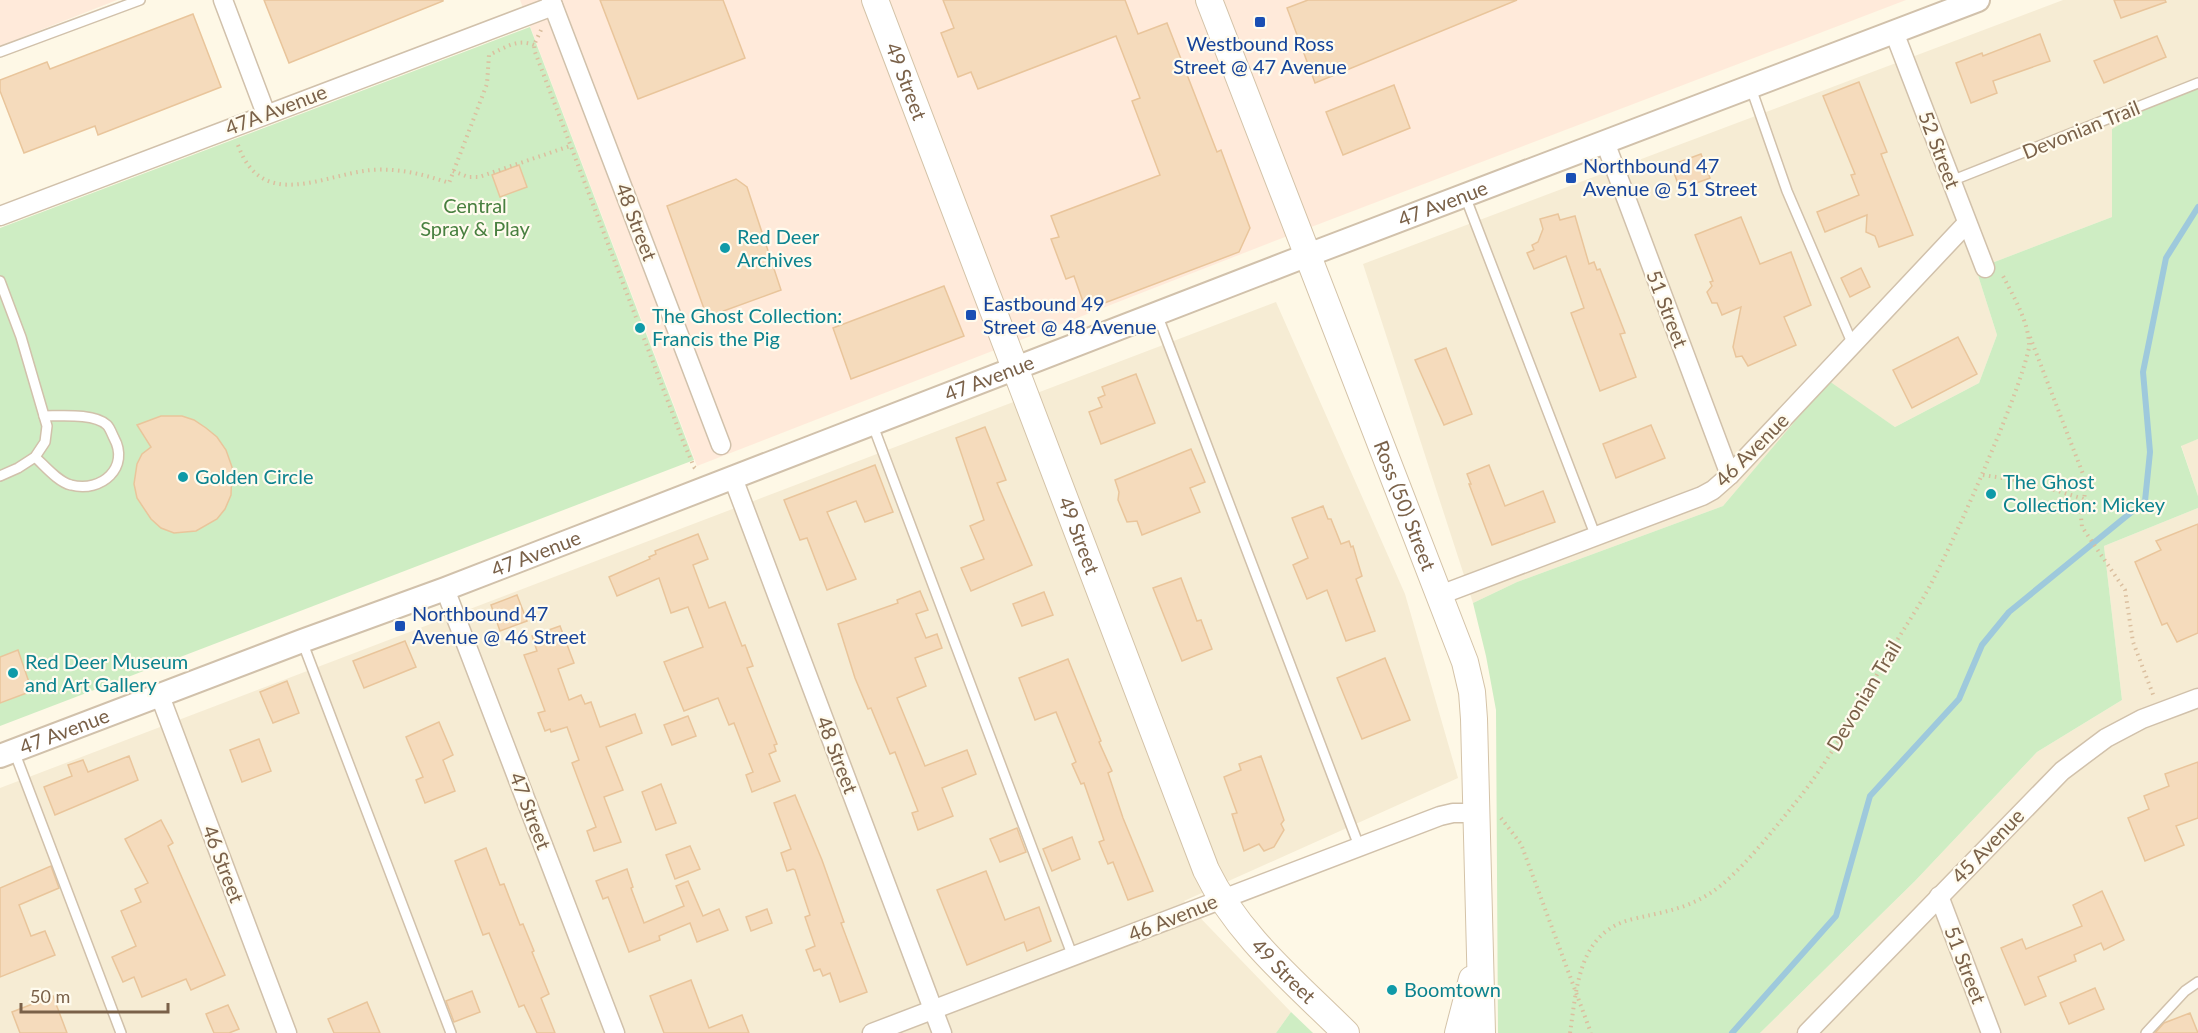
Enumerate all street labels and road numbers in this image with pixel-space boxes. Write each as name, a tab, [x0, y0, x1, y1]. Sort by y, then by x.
street label: 49 Street	[881, 39, 932, 123]
street label: 47A Avenue	[222, 79, 330, 139]
street label: Devonian Trail	[2018, 95, 2143, 164]
street label: 52 Street	[1914, 108, 1966, 192]
street label: 47 Avenue	[1394, 175, 1491, 231]
street label: 48 Street	[611, 180, 663, 264]
street label: 51 Street	[1642, 267, 1694, 351]
street label: 47 Avenue	[941, 349, 1037, 406]
street label: 46 Avenue	[1710, 408, 1793, 491]
street label: Ross (50) Street	[1369, 437, 1441, 574]
street label: 49 Street	[1054, 493, 1105, 577]
street label: 47 Avenue	[488, 525, 584, 581]
street label: Devonian Trail	[1821, 636, 1906, 755]
street label: 47 Avenue	[16, 703, 112, 758]
street label: 48 Street	[812, 713, 864, 797]
street label: 47 Street	[505, 769, 557, 853]
street label: 45 Avenue	[1946, 803, 2029, 887]
street label: 46 Street	[198, 822, 250, 906]
street label: 46 Avenue	[1125, 888, 1221, 946]
street label: 51 Street	[1940, 923, 1992, 1007]
street label: 49 Street	[1247, 934, 1321, 1008]

